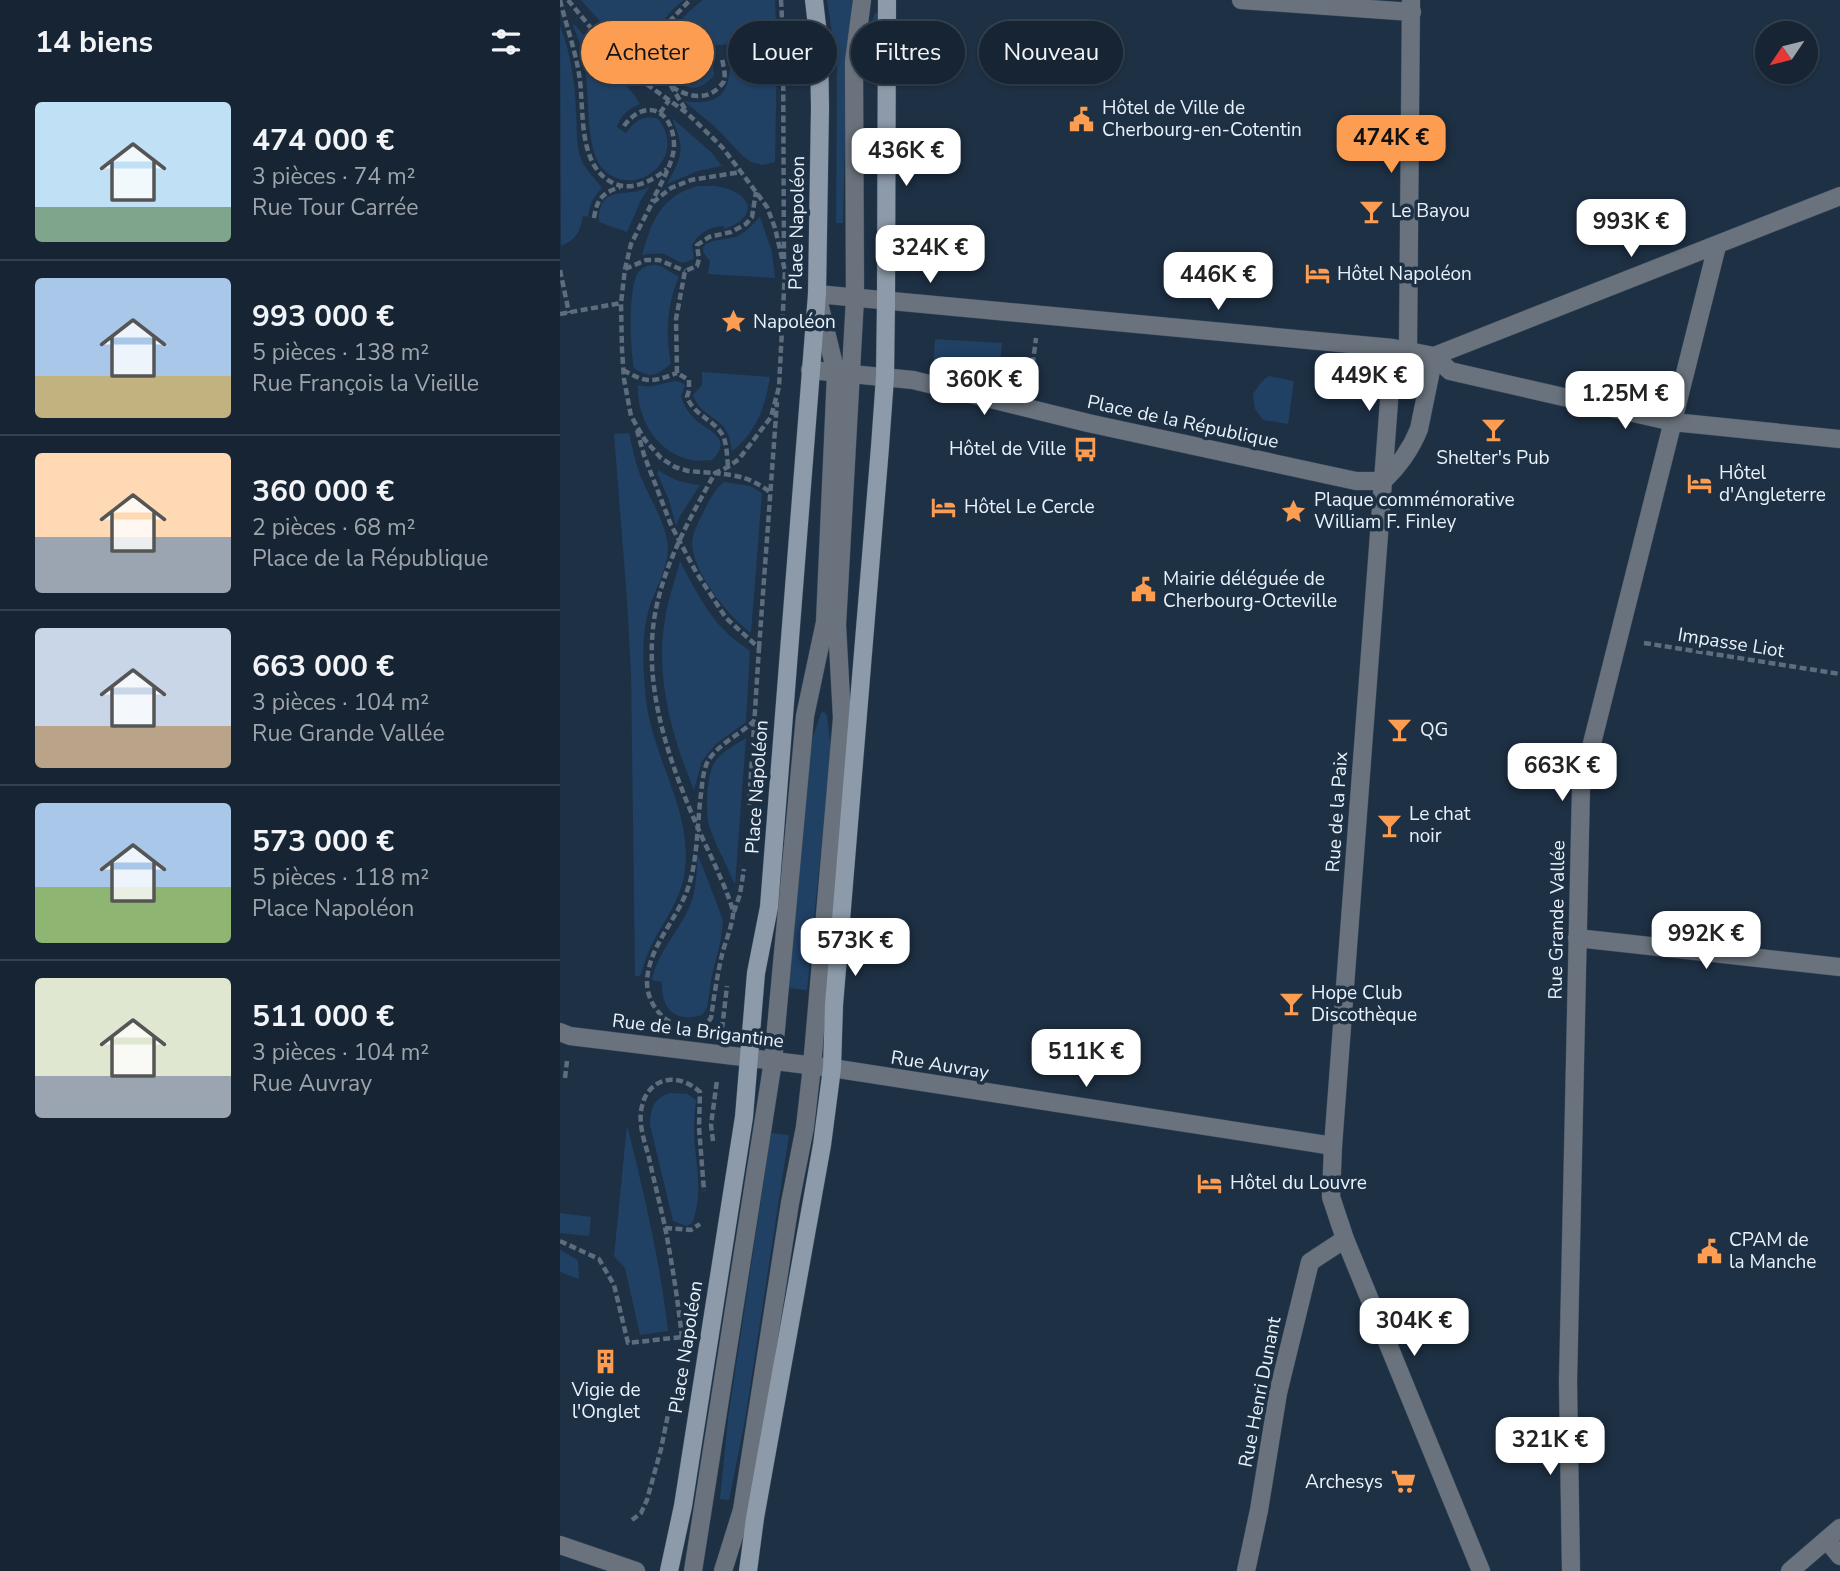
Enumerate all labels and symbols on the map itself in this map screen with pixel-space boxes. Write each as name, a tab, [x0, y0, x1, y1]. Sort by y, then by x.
north arrow	[1755, 21, 1818, 84]
place label: Hôtel de Ville de Cherbourg-en-Cotentin	[1102, 95, 1302, 143]
public building icon: Hôtel de Ville de Cherbourg-en-Cotentin	[1068, 105, 1096, 133]
pin: 474K €	[1334, 116, 1448, 175]
pin: 436K €	[849, 128, 963, 188]
street label: Place Napoléon	[783, 156, 811, 290]
bar icon: Le Bayou	[1357, 197, 1385, 225]
place label: Le Bayou	[1391, 198, 1470, 224]
pin: 993K €	[1574, 200, 1688, 259]
pin: 324K €	[873, 226, 987, 285]
pin: 446K €	[1161, 252, 1275, 312]
hotel icon: Hôtel Napoléon	[1303, 260, 1331, 288]
place label: Hôtel Napoléon	[1337, 261, 1472, 287]
place icon: Napoléon	[719, 308, 747, 336]
place label: Napoléon	[753, 309, 836, 335]
pin: 449K €	[1312, 354, 1426, 413]
pin: 360K €	[927, 358, 1041, 417]
pin: 1.25M €	[1560, 372, 1690, 431]
street label: Place de la République	[1085, 389, 1281, 455]
bar icon: Shelter's Pub	[1479, 416, 1507, 444]
bus stop icon: Hôtel de Ville	[1072, 435, 1100, 463]
place label: Hôtel de Ville	[949, 436, 1066, 462]
place label: Shelter's Pub	[1436, 445, 1550, 471]
place label: Hôtel d'Angleterre	[1719, 460, 1826, 508]
hotel icon: Hôtel d'Angleterre	[1685, 470, 1713, 498]
place label: Plaque commémorative William F. Finley	[1314, 487, 1515, 535]
hotel icon: Hôtel Le Cercle	[930, 493, 958, 521]
place label: Hôtel Le Cercle	[964, 494, 1095, 520]
place icon: Plaque commémorative William F. Finley	[1280, 497, 1308, 525]
place label: Mairie déléguée de Cherbourg-Octeville	[1163, 566, 1337, 614]
public building icon: Mairie déléguée de Cherbourg-Octeville	[1129, 576, 1157, 604]
street label: Impasse Liot	[1676, 622, 1786, 664]
bar icon: QG	[1386, 716, 1414, 744]
place label: QG	[1420, 717, 1448, 743]
street label: Place Napoléon	[739, 719, 775, 855]
pin: 663K €	[1505, 744, 1619, 803]
street label: Rue de la Paix	[1320, 751, 1354, 873]
place label: Le chat noir	[1409, 801, 1471, 849]
bar icon: Le chat noir	[1375, 811, 1403, 839]
street label: Rue Grande Vallée	[1543, 840, 1571, 1000]
pin: 992K €	[1649, 912, 1763, 971]
pin: 573K €	[798, 918, 912, 978]
place label: Hope Club Discothèque	[1311, 980, 1417, 1028]
bar icon: Hope Club Discothèque	[1277, 990, 1305, 1018]
street label: Rue de la Brigantine	[611, 1008, 785, 1054]
pin: 511K €	[1029, 1030, 1143, 1089]
street label: Rue Auvray	[889, 1044, 991, 1086]
hotel icon: Hôtel du Louvre	[1196, 1169, 1224, 1197]
place label: Hôtel du Louvre	[1230, 1170, 1367, 1196]
place label: CPAM de la Manche	[1729, 1227, 1816, 1275]
public building icon: CPAM de la Manche	[1695, 1237, 1723, 1265]
street label: Place Napoléon	[663, 1279, 709, 1415]
pin: 304K €	[1357, 1298, 1471, 1358]
street label: Rue Henri Dunant	[1233, 1314, 1287, 1470]
building icon: Vigie de l'Onglet	[592, 1348, 620, 1376]
place label: Vigie de l'Onglet	[570, 1377, 641, 1425]
pin: 321K €	[1493, 1418, 1607, 1477]
supermarket icon: Archesys	[1389, 1468, 1417, 1496]
place label: Archesys	[1305, 1469, 1383, 1495]

